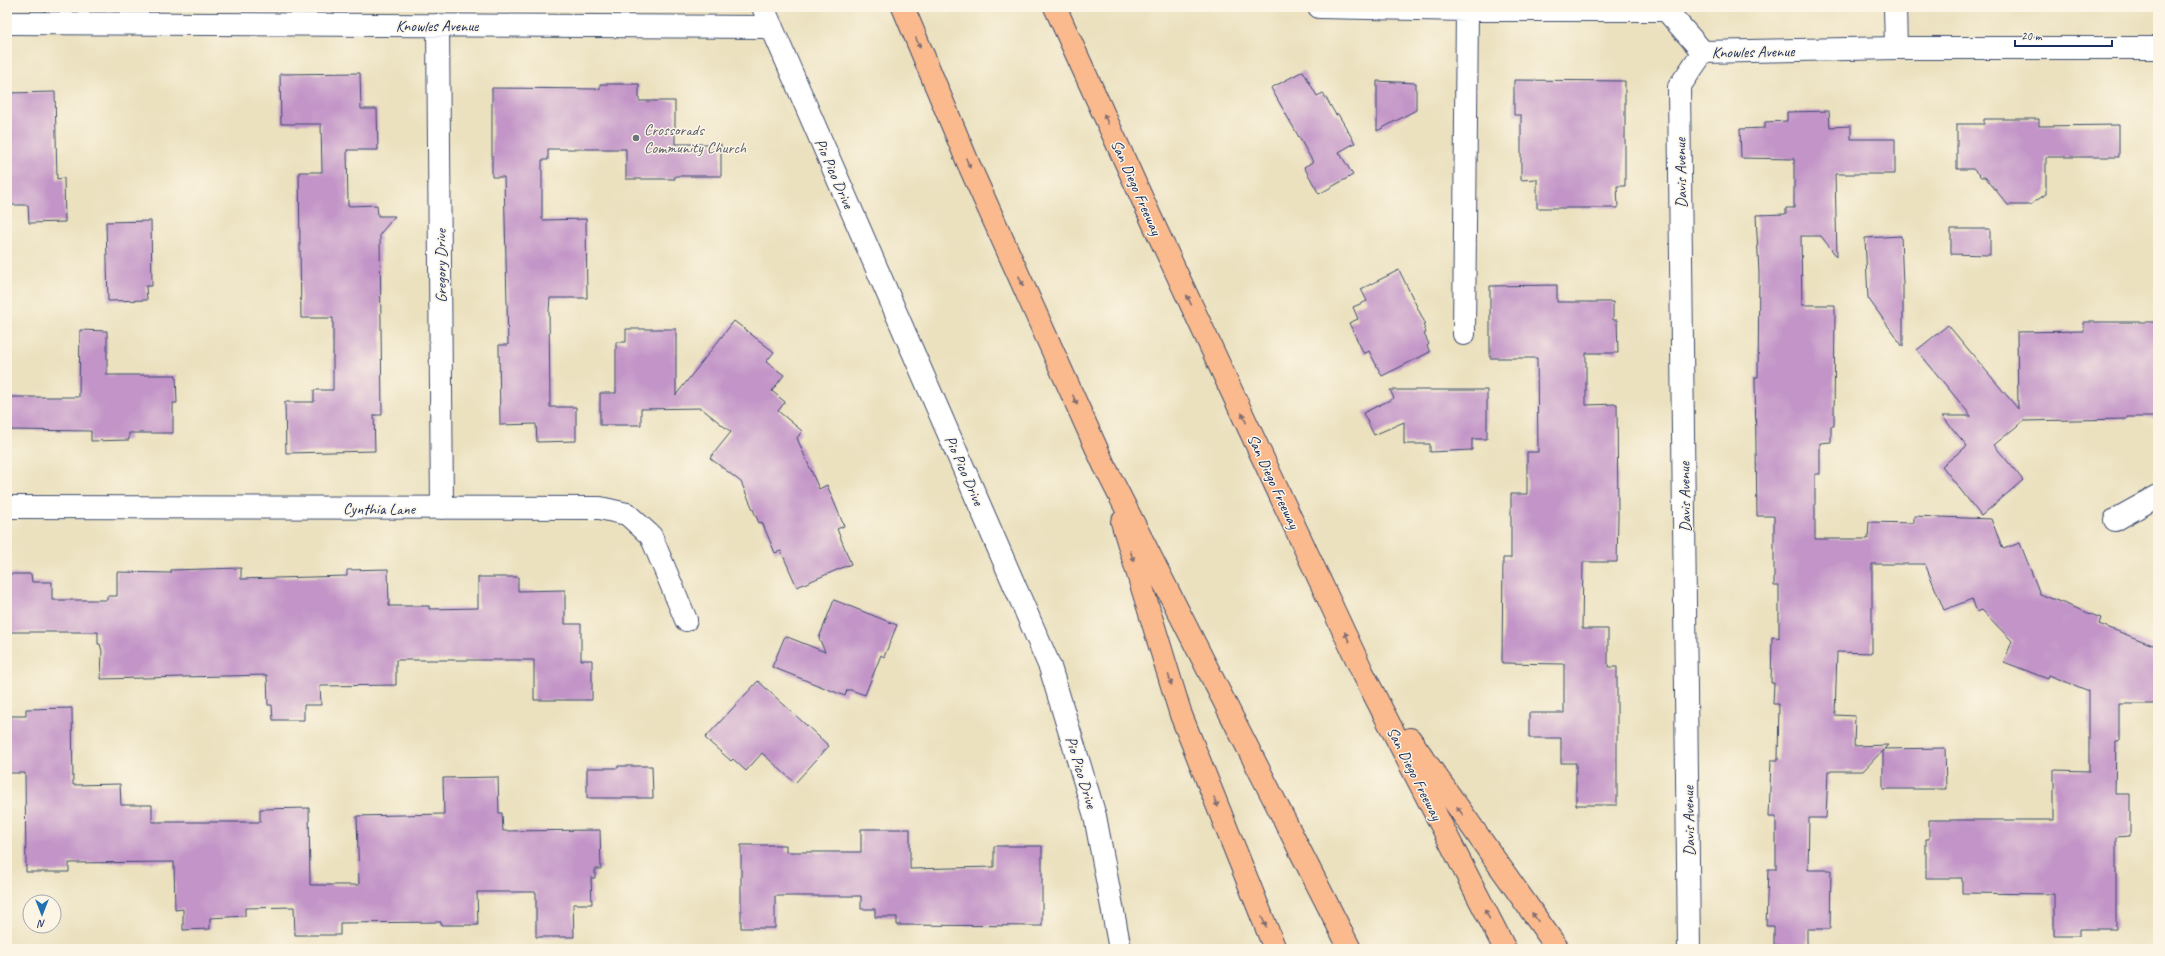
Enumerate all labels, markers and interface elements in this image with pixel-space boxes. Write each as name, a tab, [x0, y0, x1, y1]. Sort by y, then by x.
street label: Knowles Avenue	[396, 16, 480, 36]
scale bar	[2015, 22, 2112, 48]
text: 20 m	[2021, 28, 2043, 44]
one-way arrow	[915, 37, 921, 49]
street label: Knowles Avenue	[1712, 41, 1796, 63]
one-way arrow	[1103, 113, 1109, 124]
place label: Crossorads Community Church	[644, 120, 747, 158]
marker: Crossorads Community Church	[631, 133, 641, 143]
street label: Pio Pico Drive	[810, 135, 859, 213]
street label: Davis Avenue	[1670, 136, 1692, 208]
street label: San Diego Freeway	[1106, 137, 1167, 240]
one-way arrow	[965, 157, 971, 168]
street label: Gregory Drive	[431, 227, 451, 303]
one-way arrow	[1019, 276, 1025, 288]
one-way arrow	[1186, 295, 1192, 306]
one-way arrow	[1072, 394, 1078, 405]
one-way arrow	[1241, 413, 1247, 424]
street label: San Diego Freeway	[1242, 431, 1304, 533]
street label: Pio Pico Drive	[940, 432, 989, 510]
street label: Davis Avenue	[1674, 460, 1696, 532]
street label: Cynthia Lane	[343, 499, 417, 519]
one-way arrow	[1129, 550, 1135, 562]
one-way arrow	[1344, 632, 1350, 643]
one-way arrow	[1167, 674, 1173, 686]
street label: San Diego Freeway	[1382, 723, 1447, 825]
street label: Pio Pico Drive	[1061, 734, 1102, 812]
street label: Davis Avenue	[1678, 784, 1700, 856]
one-way arrow	[1213, 796, 1219, 808]
one-way arrow	[1457, 806, 1465, 816]
north arrow	[22, 894, 62, 934]
one-way arrow	[1484, 909, 1490, 920]
one-way arrow	[1531, 912, 1539, 922]
text: N	[36, 917, 45, 931]
one-way arrow	[1262, 917, 1268, 929]

